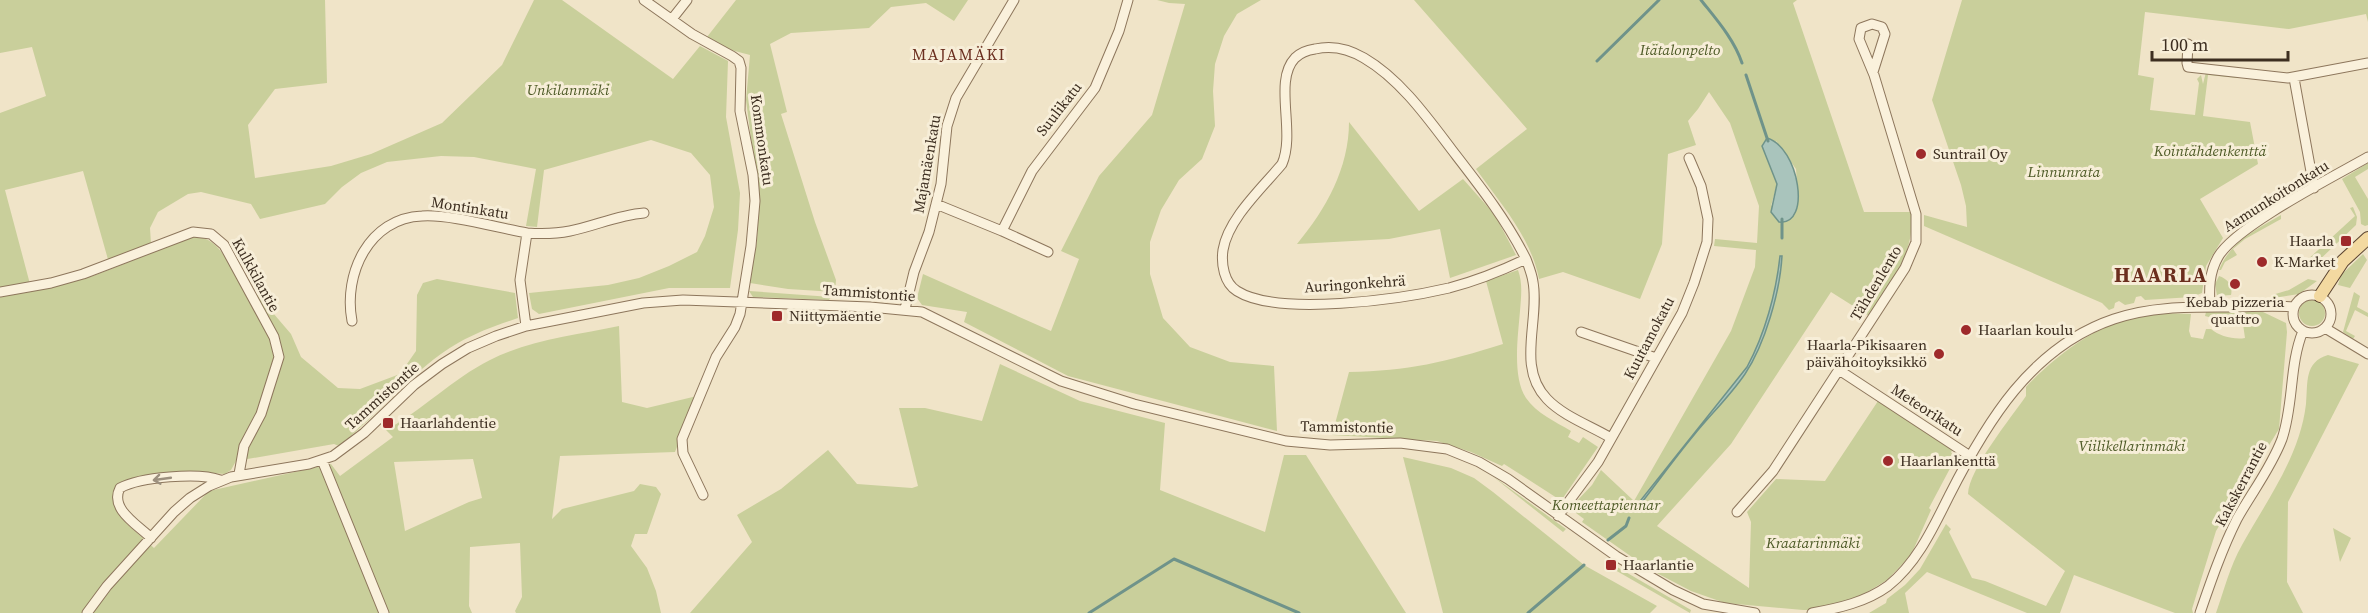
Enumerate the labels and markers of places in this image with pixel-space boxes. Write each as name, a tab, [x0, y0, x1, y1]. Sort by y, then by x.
place label: Suntrail Oy	[1933, 143, 2008, 164]
marker: Suntrail Oy	[1914, 147, 1928, 161]
place label: Haarla	[2289, 230, 2334, 251]
marker: Haarla	[2339, 234, 2353, 248]
place label: K-Market	[2274, 251, 2336, 272]
marker: K-Market	[2255, 255, 2269, 269]
marker: Kebab pizzeria quattro	[2228, 277, 2242, 291]
place label: Kebab pizzeria quattro	[2186, 291, 2285, 329]
place label: Niittymäentie	[789, 305, 882, 326]
marker: Niittymäentie	[770, 309, 784, 323]
place label: Haarlan koulu	[1978, 319, 2073, 340]
marker: Haarlan koulu	[1959, 323, 1973, 337]
place label: Haarla-Pikisaaren päivähoitoyksikkö	[1806, 334, 1927, 372]
marker: Haarla-Pikisaaren päivähoitoyksikkö	[1932, 347, 1946, 361]
place label: Haarlahdentie	[400, 412, 496, 433]
marker: Haarlahdentie	[381, 416, 395, 430]
place label: Haarlankenttä	[1900, 450, 1996, 471]
marker: Haarlankenttä	[1881, 454, 1895, 468]
place label: Haarlantie	[1623, 554, 1694, 575]
marker: Haarlantie	[1604, 558, 1618, 572]

